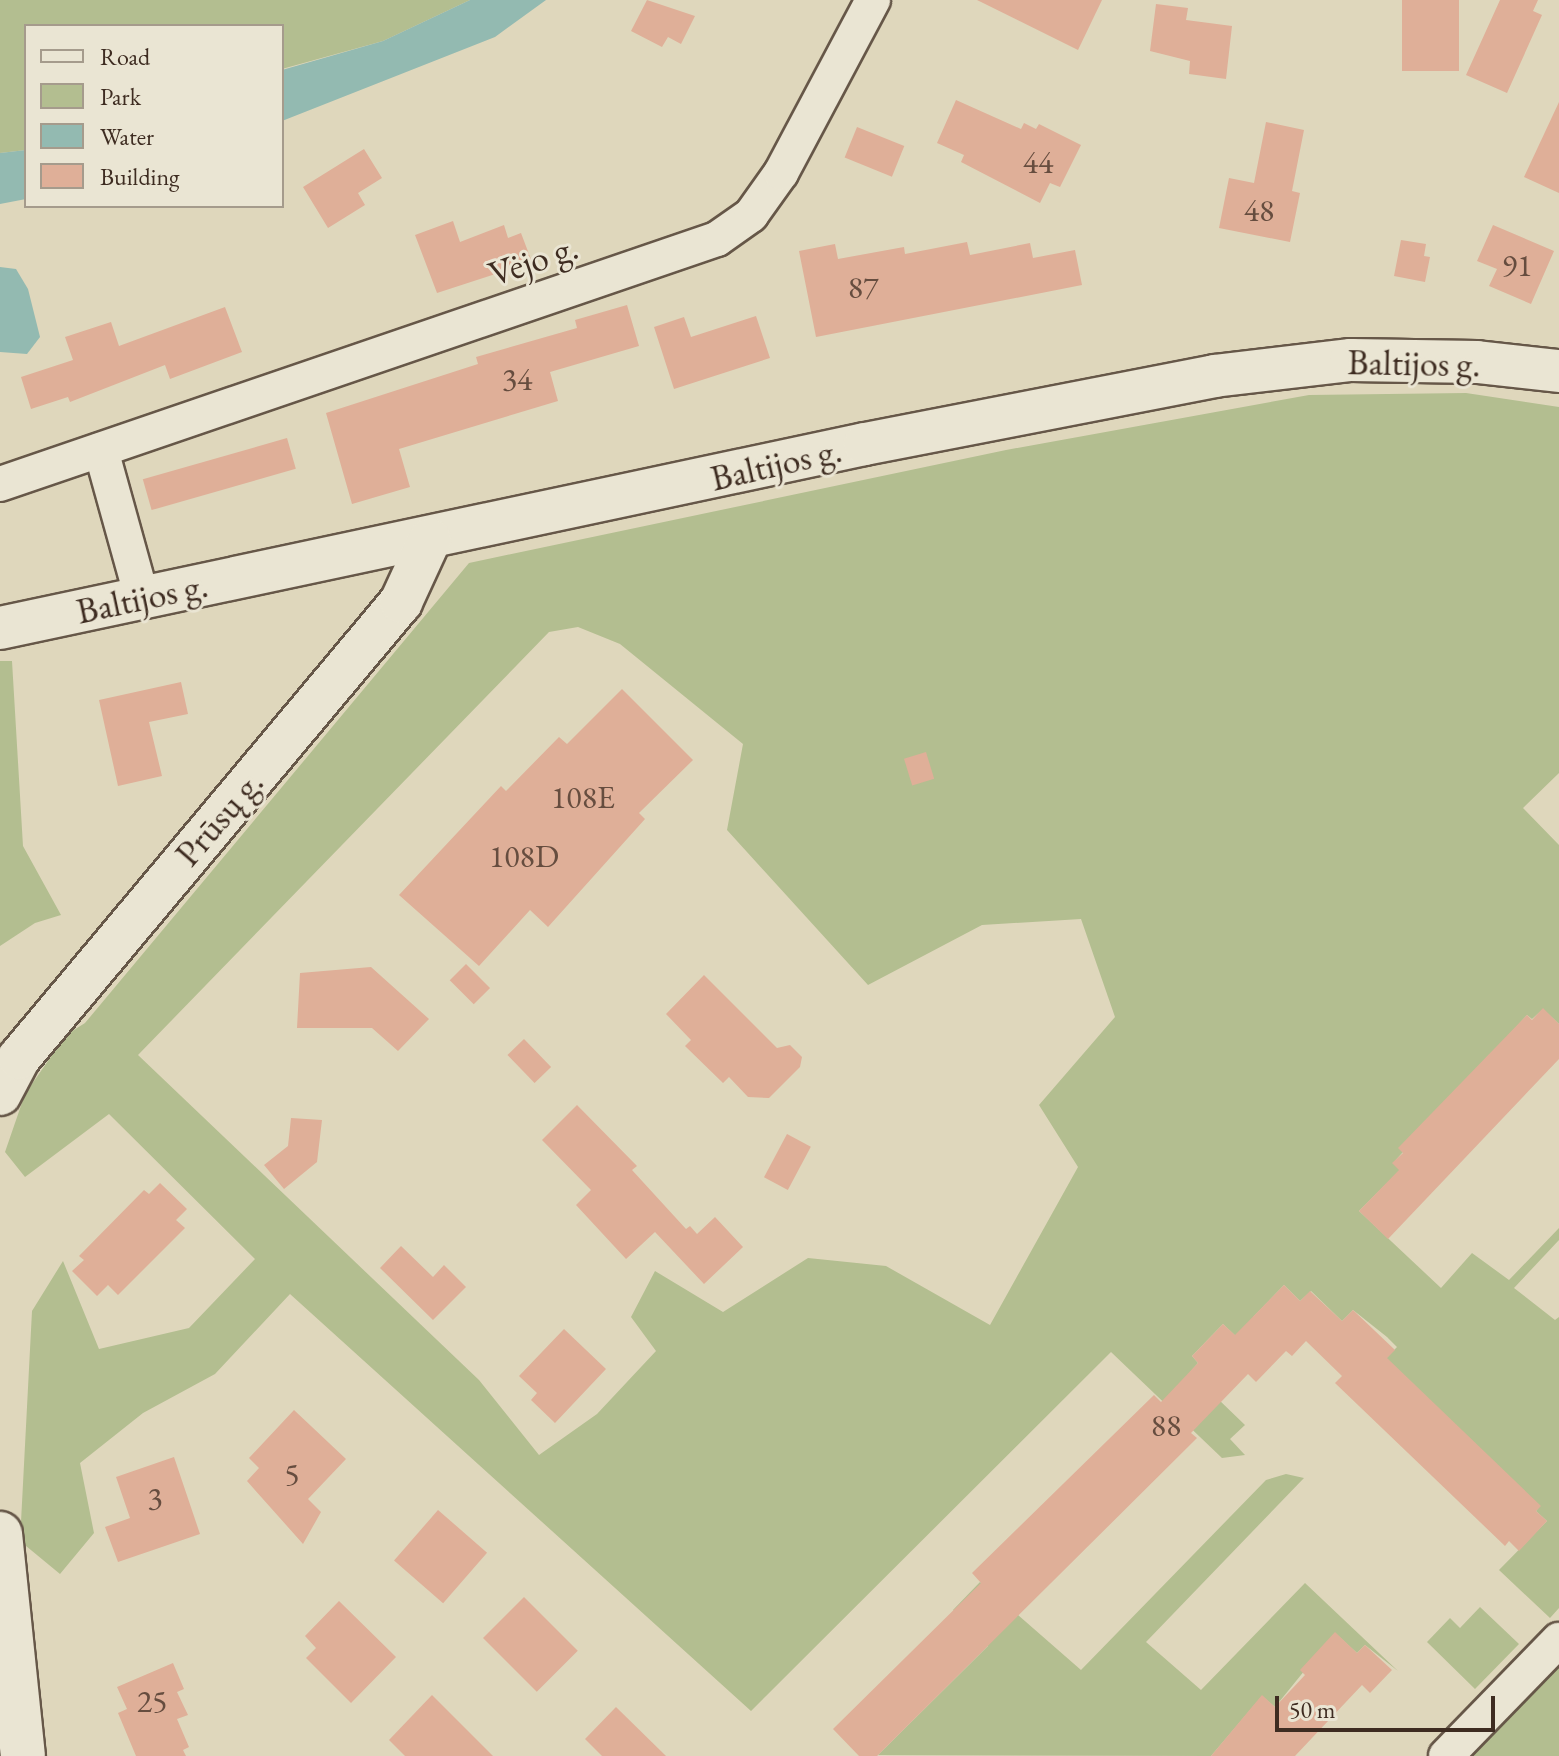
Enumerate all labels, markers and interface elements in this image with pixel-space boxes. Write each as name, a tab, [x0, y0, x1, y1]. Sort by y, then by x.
legend	[24, 24, 284, 208]
text: Road	[100, 41, 150, 72]
text: Park	[100, 81, 141, 112]
text: Water	[100, 121, 154, 152]
house number: 44	[1023, 143, 1053, 181]
text: Building	[100, 161, 180, 192]
house number: 48	[1244, 191, 1274, 229]
street label: Vėjo g.	[483, 225, 583, 295]
house number: 91	[1502, 246, 1532, 284]
house number: 87	[848, 268, 878, 306]
street label: Baltijos g.	[1347, 340, 1481, 386]
house number: 34	[502, 360, 532, 398]
street label: Baltijos g.	[706, 428, 846, 500]
street label: Baltijos g.	[72, 563, 212, 633]
street label: Prūsų g.	[166, 761, 272, 875]
house number: 108E	[551, 778, 615, 816]
house number: 108D	[489, 837, 559, 875]
house number: 88	[1151, 1406, 1181, 1444]
house number: 5	[284, 1455, 300, 1493]
house number: 3	[147, 1479, 163, 1517]
scale bar	[1279, 1680, 1499, 1730]
house number: 25	[137, 1682, 167, 1720]
text: 50 m	[1289, 1694, 1336, 1725]

